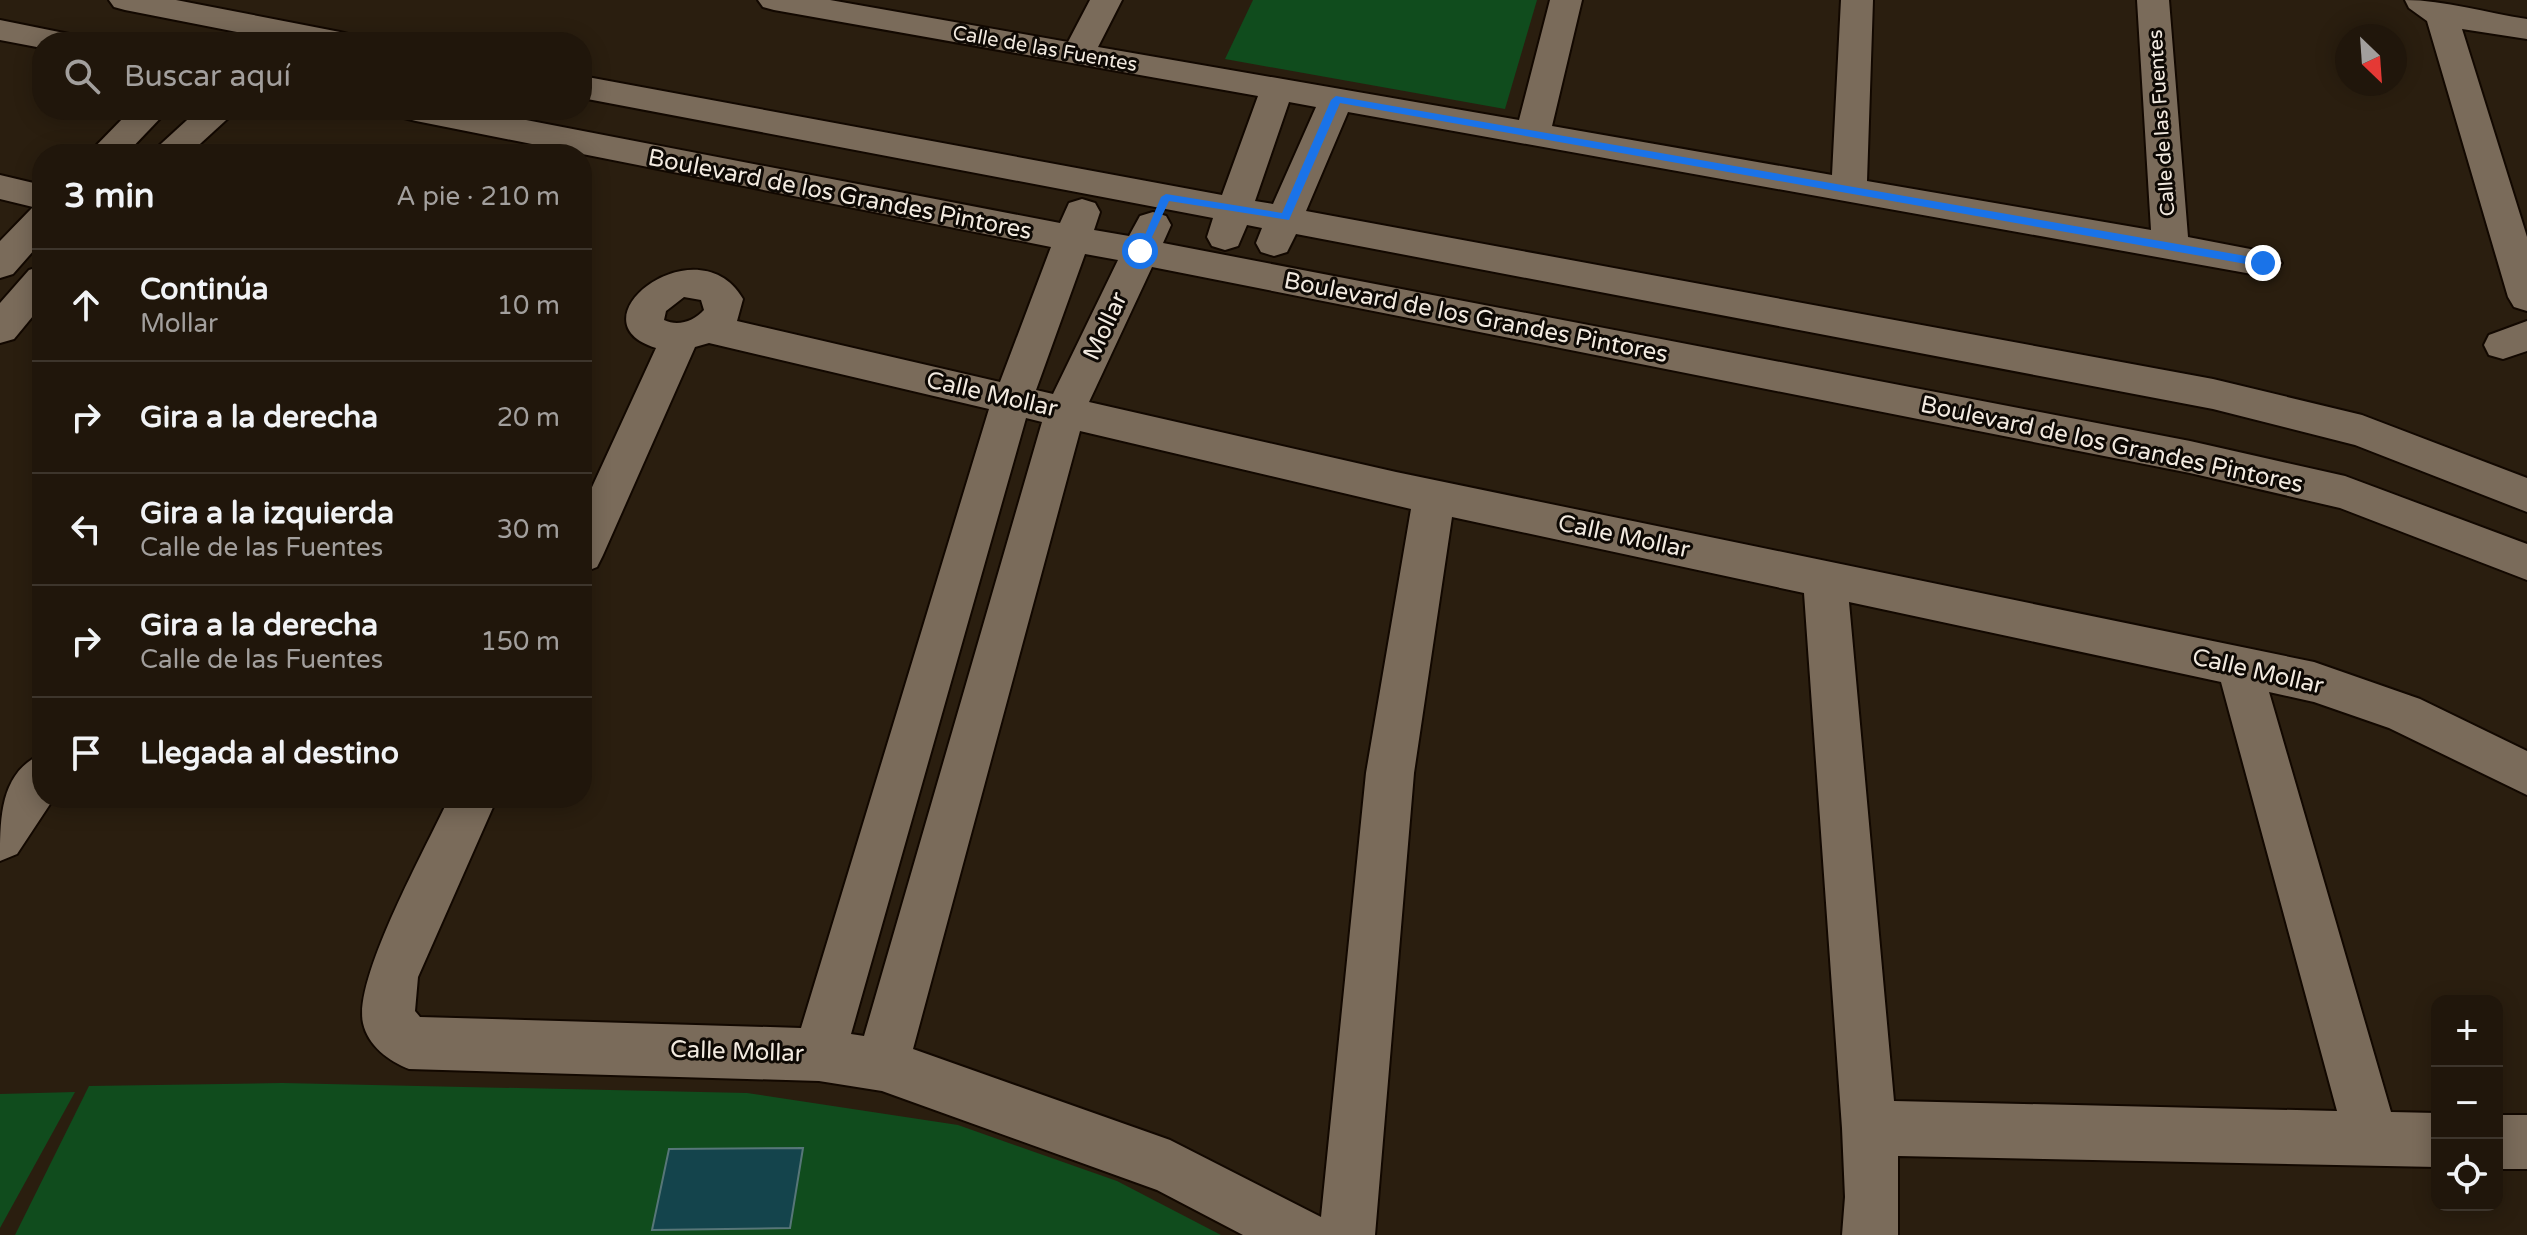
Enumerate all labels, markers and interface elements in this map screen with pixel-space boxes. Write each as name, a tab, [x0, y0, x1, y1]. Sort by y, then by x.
street label: Calle de las Fuentes	[951, 21, 1139, 77]
north arrow	[2335, 24, 2407, 96]
street label: Calle de las Fuentes	[2144, 29, 2180, 217]
search box	[32, 32, 592, 120]
icon: search	[60, 54, 104, 98]
text: Buscar aquí	[124, 58, 291, 95]
street label: Boulevard de los Grandes Pintores	[645, 143, 1034, 246]
text: 3 min	[64, 176, 155, 217]
text: A pie · 210 m	[396, 181, 560, 212]
route start	[1122, 233, 1158, 269]
route end	[2245, 245, 2281, 281]
street label: Boulevard de los Grandes Pintores	[1281, 266, 1670, 369]
text: Continúa	[140, 271, 269, 308]
icon: ahead	[64, 283, 108, 327]
street label: Mollar	[1077, 287, 1134, 365]
text: 10 m	[497, 290, 560, 321]
text: Mollar	[140, 308, 218, 339]
street label: Calle Mollar	[923, 365, 1061, 424]
street label: Boulevard de los Grandes Pintores	[1918, 390, 2306, 499]
icon: right	[64, 395, 108, 439]
text: Gira a la derecha	[140, 399, 378, 436]
text: 20 m	[497, 402, 560, 433]
text: Gira a la izquierda	[140, 495, 394, 532]
icon: left	[64, 507, 108, 551]
street label: Calle Mollar	[1555, 508, 1693, 565]
text: 30 m	[497, 514, 560, 545]
text: Calle de las Fuentes	[140, 532, 383, 563]
text: Gira a la derecha	[140, 607, 378, 644]
icon: right	[64, 619, 108, 663]
text: 150 m	[480, 626, 560, 657]
street label: Calle Mollar	[2189, 642, 2327, 701]
text: Calle de las Fuentes	[140, 644, 383, 675]
icon: arrive	[64, 731, 108, 775]
text: Llegada al destino	[140, 735, 399, 772]
map controls	[2431, 995, 2503, 1211]
button: +	[2431, 995, 2503, 1067]
street label: Calle Mollar	[670, 1035, 805, 1068]
button: −	[2431, 1067, 2503, 1139]
button: locate	[2431, 1139, 2503, 1211]

